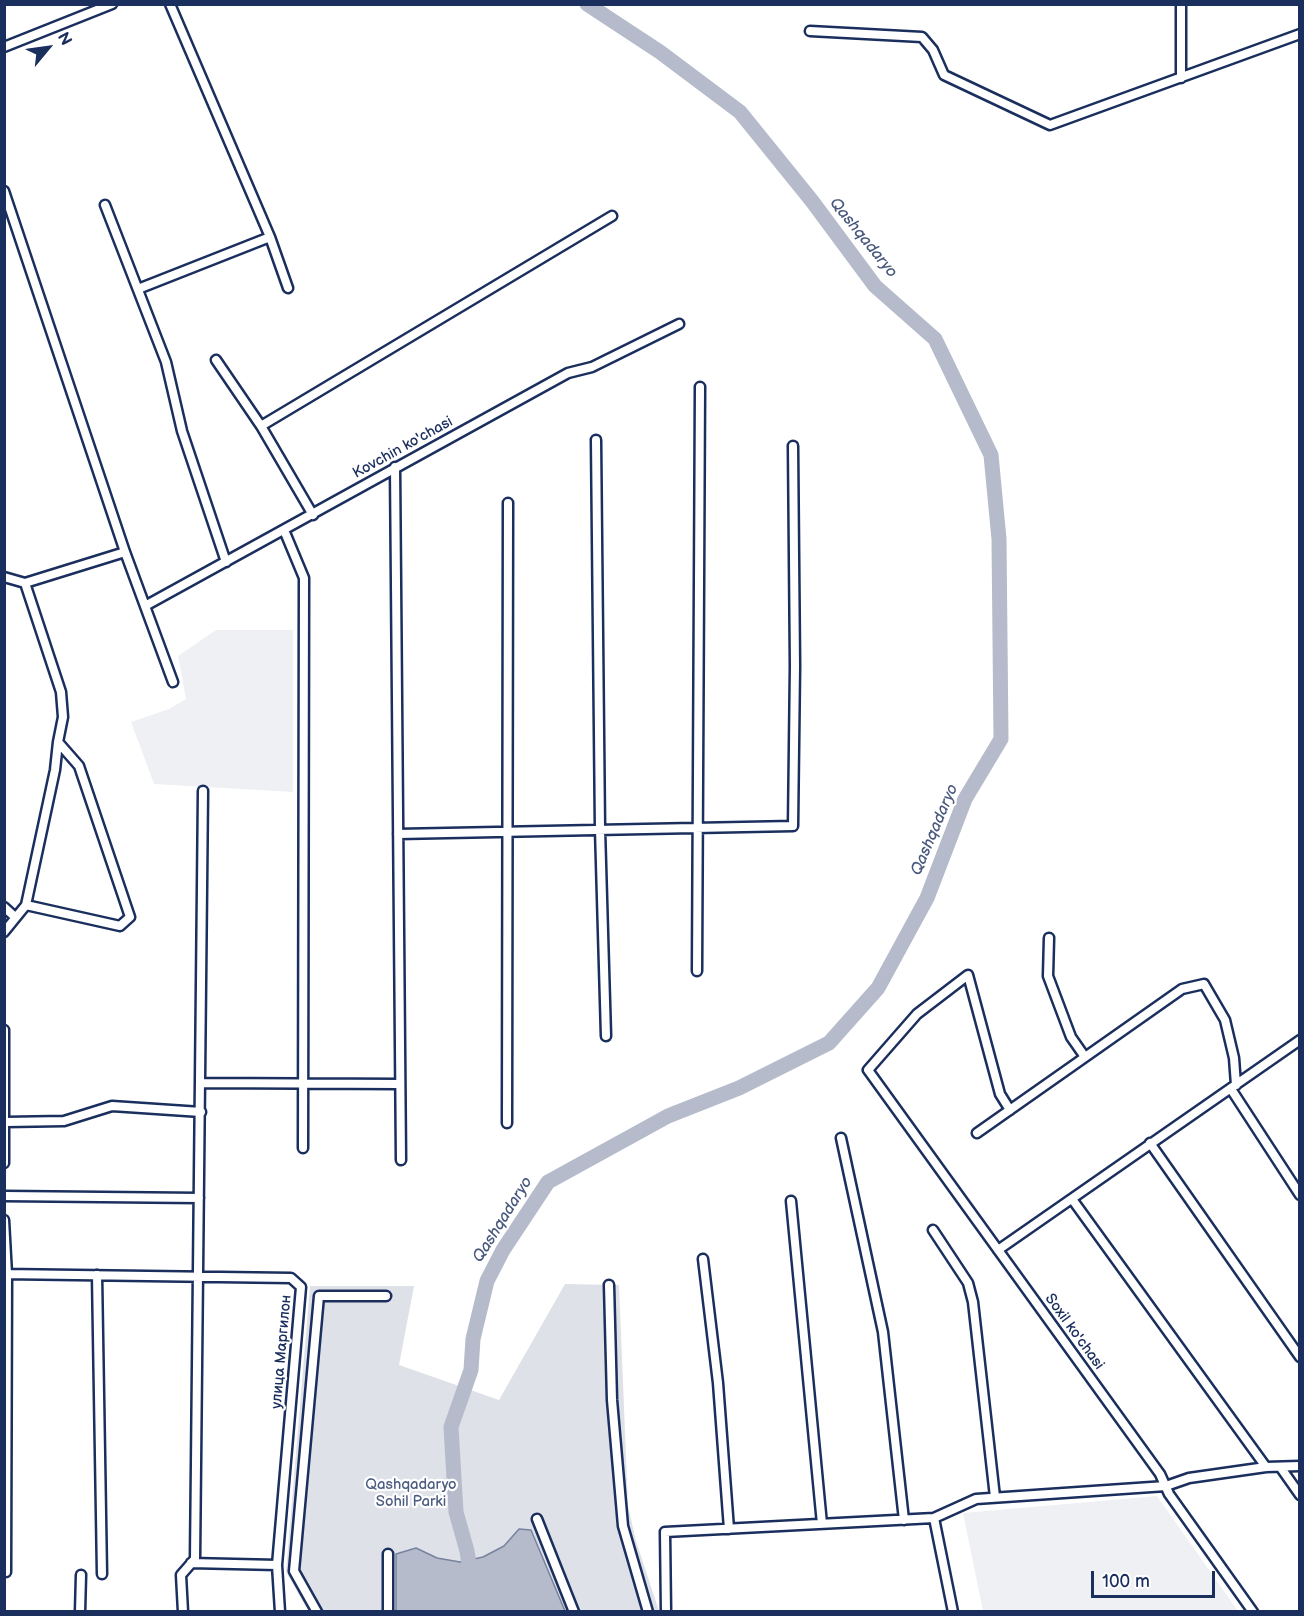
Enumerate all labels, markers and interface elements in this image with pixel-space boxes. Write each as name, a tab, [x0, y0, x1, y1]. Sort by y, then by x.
north arrow	[18, 18, 78, 78]
text: N	[53, 29, 75, 49]
water label: Qashqadaryo	[825, 194, 901, 282]
street label: Kovchin ko'chasi	[350, 413, 456, 483]
water label: Qashqadaryo	[907, 781, 963, 879]
water label: Qashqadaryo	[469, 1174, 537, 1266]
street label: Soxil ko'chasi	[1040, 1291, 1108, 1373]
street label: улица Маргилон	[268, 1294, 296, 1410]
park label: Qashqadaryo Sohil Parki	[365, 1476, 457, 1511]
scale bar	[1094, 1559, 1218, 1597]
text: 100 m	[1102, 1571, 1150, 1592]

